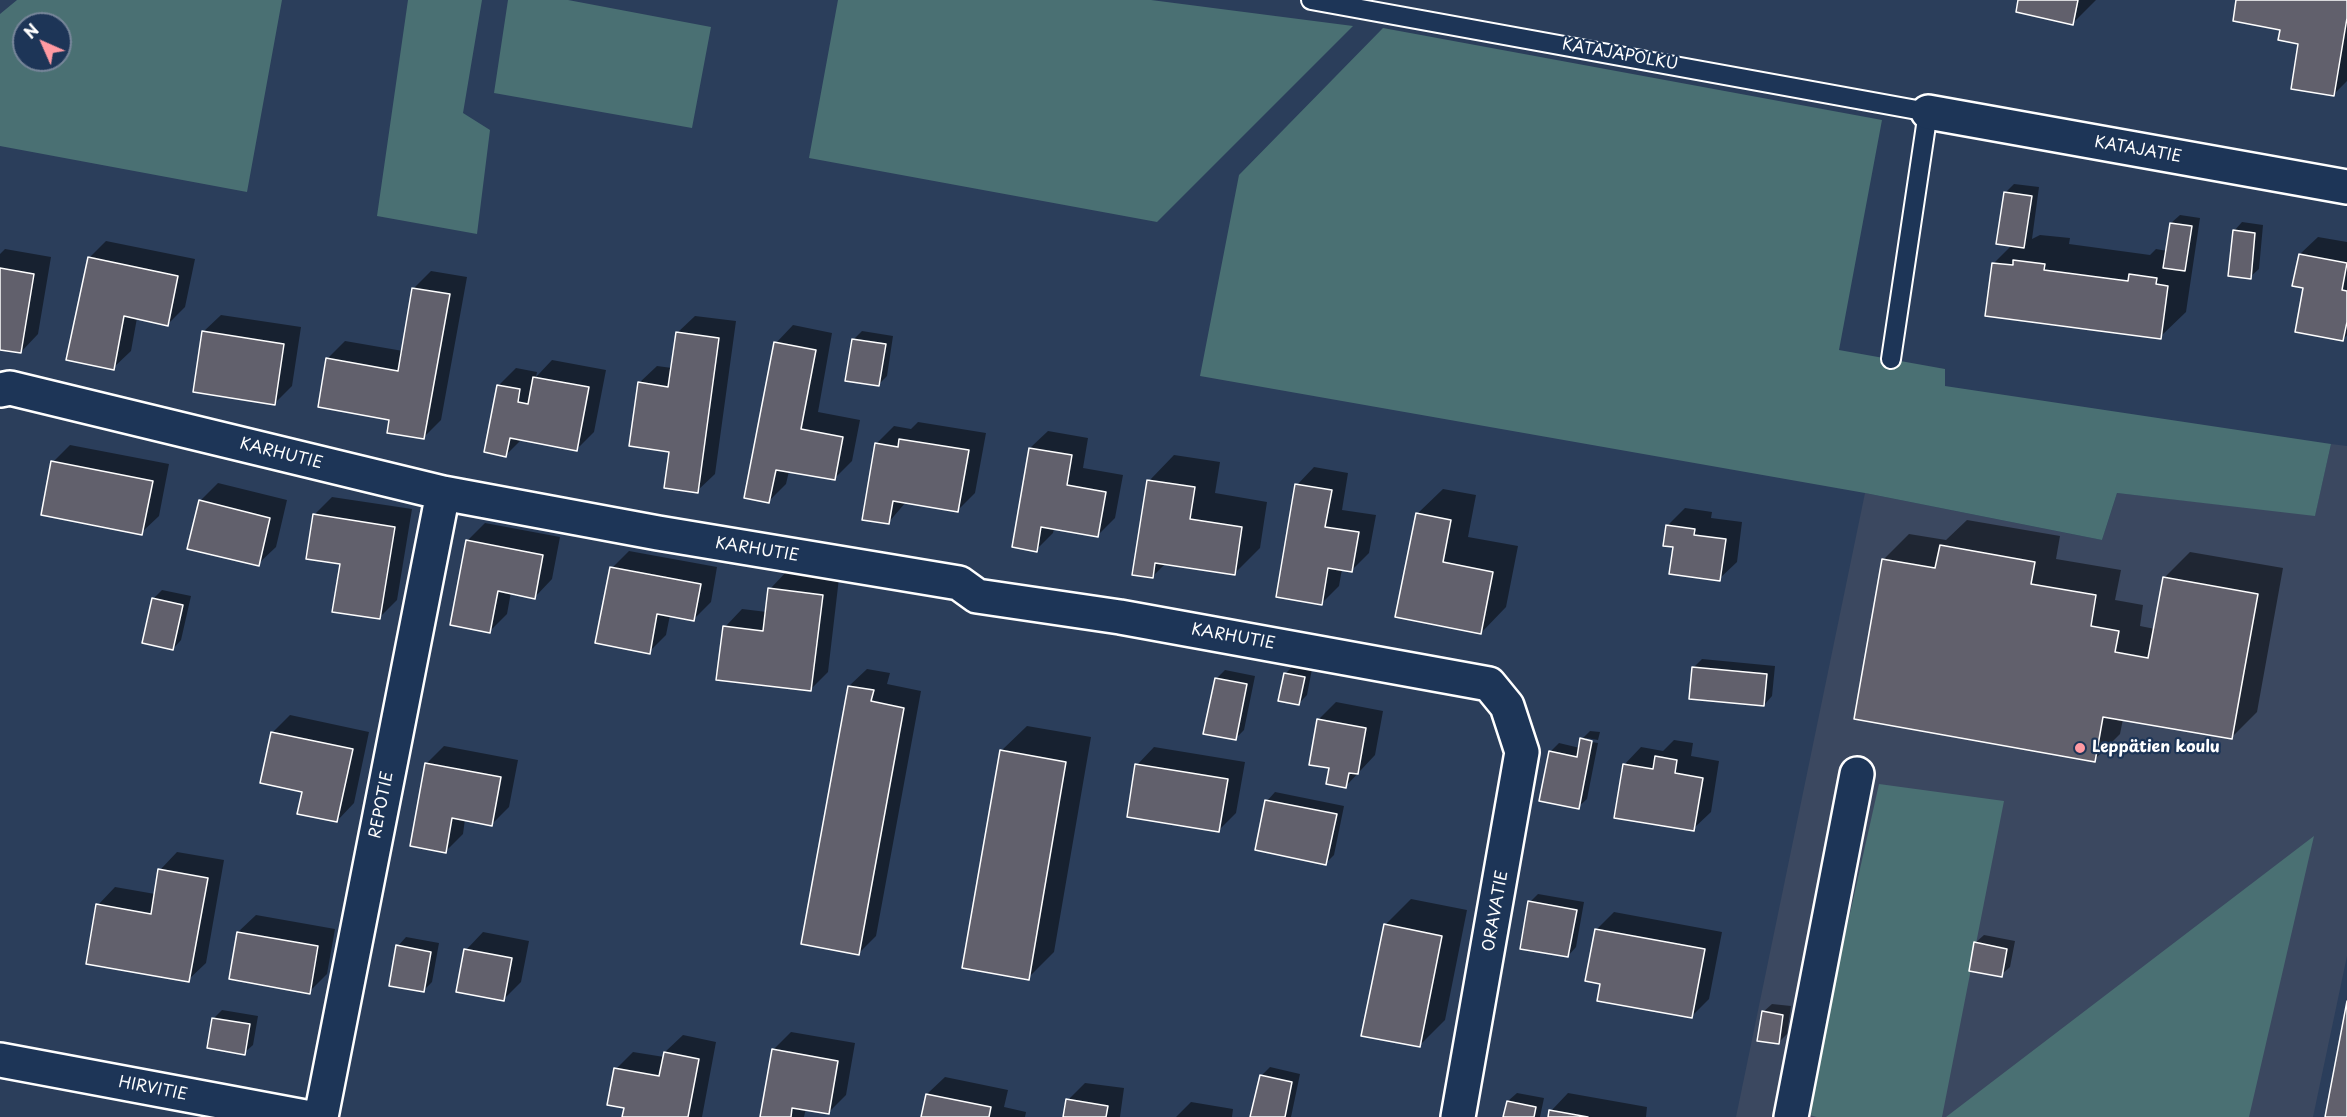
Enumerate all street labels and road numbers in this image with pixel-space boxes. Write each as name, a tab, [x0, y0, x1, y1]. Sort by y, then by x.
street label: KATAJAPOLKU	[1560, 35, 1680, 75]
street label: KATAJATIE	[2093, 133, 2183, 167]
street label: KARHUTIE	[237, 434, 325, 474]
street label: KARHUTIE	[714, 534, 800, 566]
street label: KARHUTIE	[1190, 620, 1276, 654]
street label: REPOTIE	[366, 770, 398, 840]
street label: ORAVATIE	[1479, 869, 1513, 953]
street label: HIRVITIE	[117, 1073, 189, 1105]

